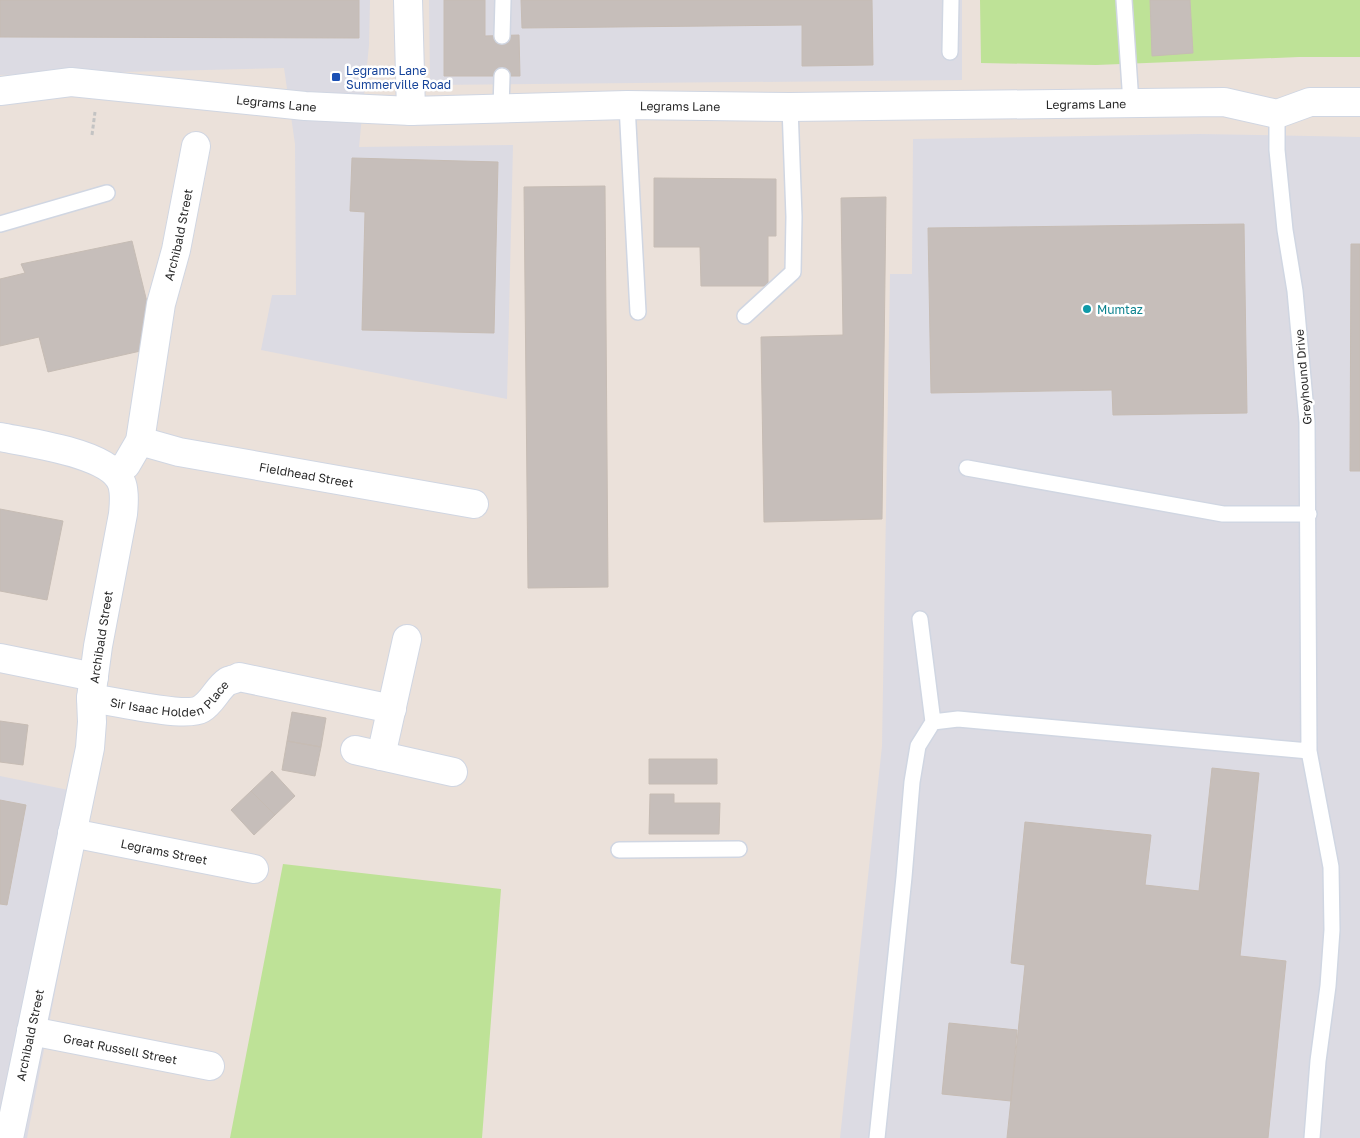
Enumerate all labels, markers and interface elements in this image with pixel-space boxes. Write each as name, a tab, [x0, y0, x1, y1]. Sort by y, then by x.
place label: Legrams Lane Summerville Road	[346, 63, 451, 92]
marker: Legrams Lane Summerville Road	[330, 71, 342, 83]
street label: Legrams Lane	[236, 91, 317, 114]
street label: Legrams Lane	[1046, 96, 1126, 112]
street label: Legrams Lane	[640, 98, 720, 114]
street label: Archibald Street	[160, 187, 195, 282]
place label: Mumtaz	[1097, 302, 1143, 317]
marker: Mumtaz	[1081, 303, 1093, 315]
street label: Greyhound Drive	[1291, 329, 1315, 425]
street label: Fieldhead Street	[258, 459, 355, 490]
street label: Archibald Street	[86, 589, 116, 684]
street label: Sir Isaac Holden Place	[109, 677, 231, 719]
street label: Legrams Street	[120, 835, 209, 867]
street label: Archibald Street	[13, 988, 47, 1082]
street label: Great Russell Street	[62, 1030, 179, 1067]

